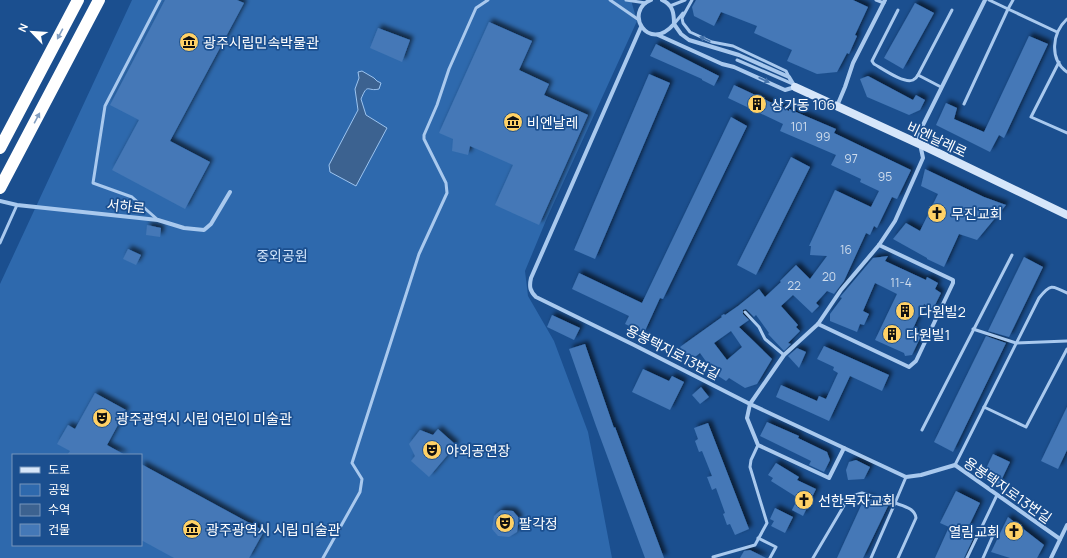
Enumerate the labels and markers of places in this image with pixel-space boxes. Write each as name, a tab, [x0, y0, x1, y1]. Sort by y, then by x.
museum icon: 광주시립민속박물관	[178, 31, 200, 53]
place label: 광주시립민속박물관	[203, 33, 319, 52]
building icon: 상가동 106	[746, 93, 768, 115]
place label: 상가동 106	[771, 95, 835, 114]
museum icon: 비엔날레	[502, 111, 524, 133]
place label: 비엔날레	[527, 113, 579, 132]
church icon: 무진교회	[926, 202, 948, 224]
place label: 무진교회	[951, 204, 1003, 223]
building icon: 다원빌2	[894, 300, 916, 322]
place label: 다원빌2	[919, 302, 966, 321]
building icon: 다원빌1	[881, 323, 903, 345]
place label: 다원빌1	[906, 325, 950, 344]
theatre icon: 광주광역시 시립 어린이 미술관	[91, 407, 113, 429]
place label: 광주광역시 시립 어린이 미술관	[116, 409, 292, 428]
theatre icon: 야외공연장	[421, 439, 443, 461]
place label: 야외공연장	[446, 441, 511, 460]
church icon: 선한목자교회	[793, 489, 815, 511]
place label: 선한목자교회	[818, 491, 895, 510]
theatre icon: 팔각정	[494, 512, 516, 534]
place label: 팔각정	[519, 514, 558, 533]
museum icon: 광주광역시 시립 미술관	[181, 518, 203, 540]
place label: 광주광역시 시립 미술관	[206, 520, 341, 539]
church icon: 열림교회	[1003, 520, 1025, 542]
place label: 열림교회	[948, 522, 1000, 541]

